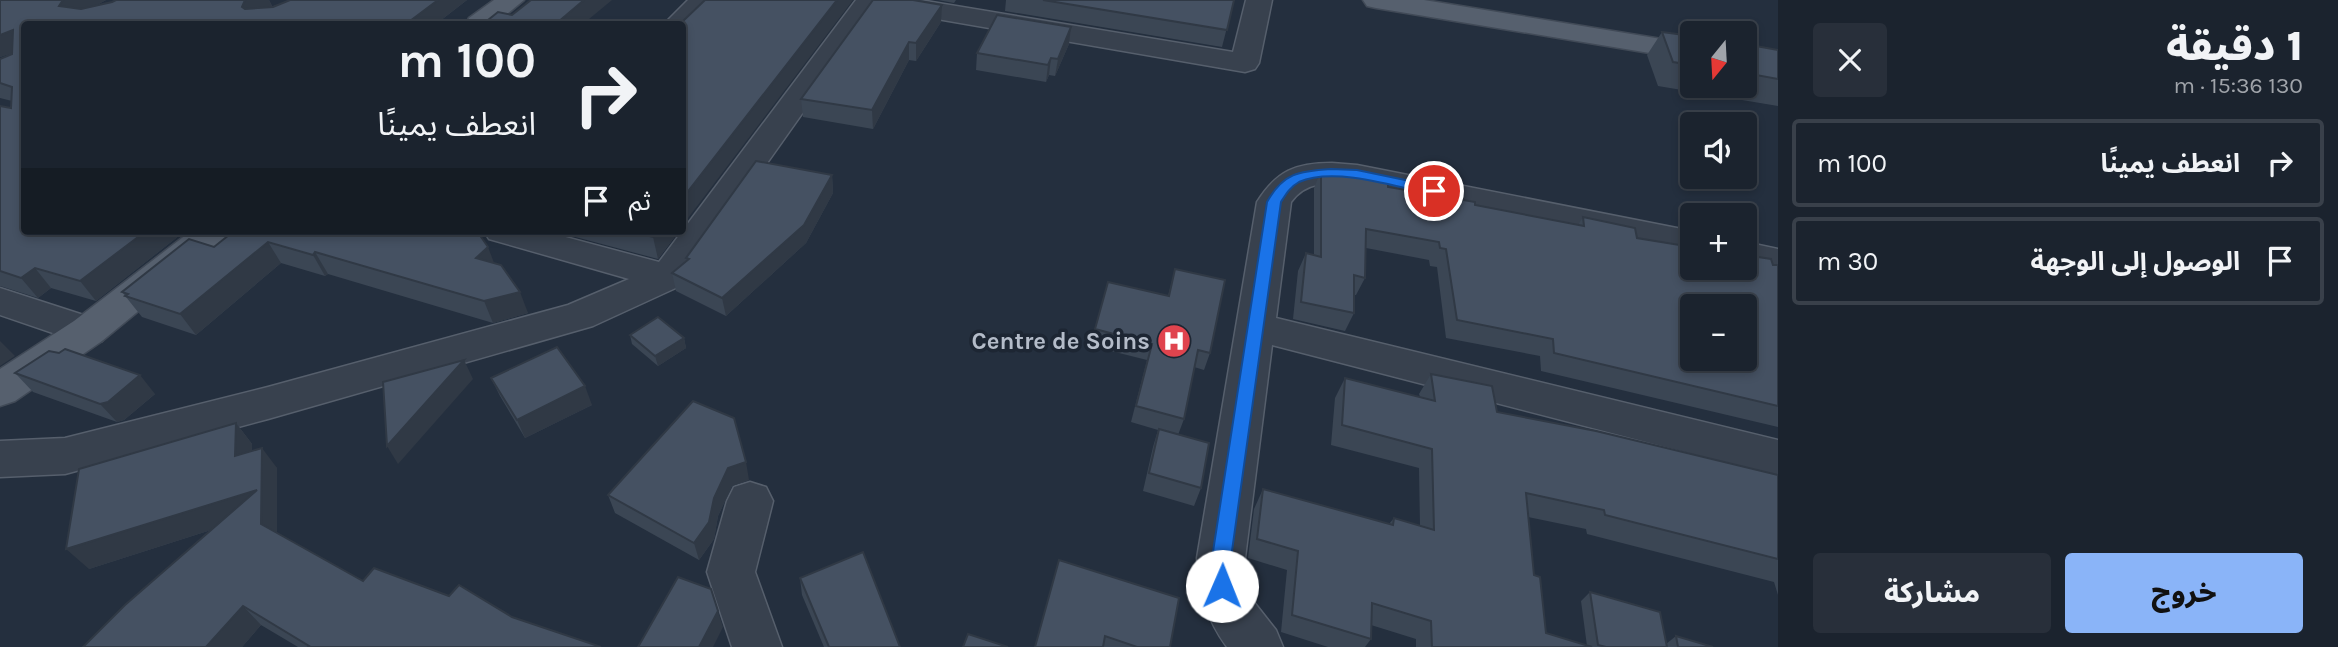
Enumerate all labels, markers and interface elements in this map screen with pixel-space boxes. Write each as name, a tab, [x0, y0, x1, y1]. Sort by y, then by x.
north arrow	[1680, 21, 1757, 98]
map controls	[1680, 21, 1757, 371]
text: 1 دقيقة	[2166, 21, 2303, 71]
button: close	[1813, 23, 1887, 97]
text: 100 m	[398, 32, 536, 89]
icon: right	[560, 49, 651, 140]
text: 130 m · 15:36	[2174, 72, 2303, 99]
text: انعطف يمينًا	[377, 106, 536, 143]
button: sound	[1680, 112, 1757, 189]
icon: right	[2261, 144, 2299, 182]
text: 100 m	[1817, 148, 1887, 179]
text: انعطف يمينًا	[2100, 148, 2240, 179]
pin	[1404, 161, 1464, 221]
icon: arrive	[1415, 172, 1453, 210]
icon: arrive	[577, 182, 615, 220]
text: ثم	[629, 186, 651, 217]
button: +	[1680, 203, 1757, 280]
icon: arrive	[2261, 242, 2299, 280]
text: 30 m	[1817, 246, 1878, 277]
text: الوصول إلى الوجهة	[2031, 246, 2240, 277]
button: −	[1680, 294, 1757, 371]
hospital icon: Centre de Soins	[1155, 322, 1193, 360]
place label: Centre de Soins	[972, 327, 1150, 355]
position arrow	[1185, 549, 1259, 623]
button: مشاركة	[1813, 553, 2051, 633]
button: خروج	[2065, 553, 2303, 633]

